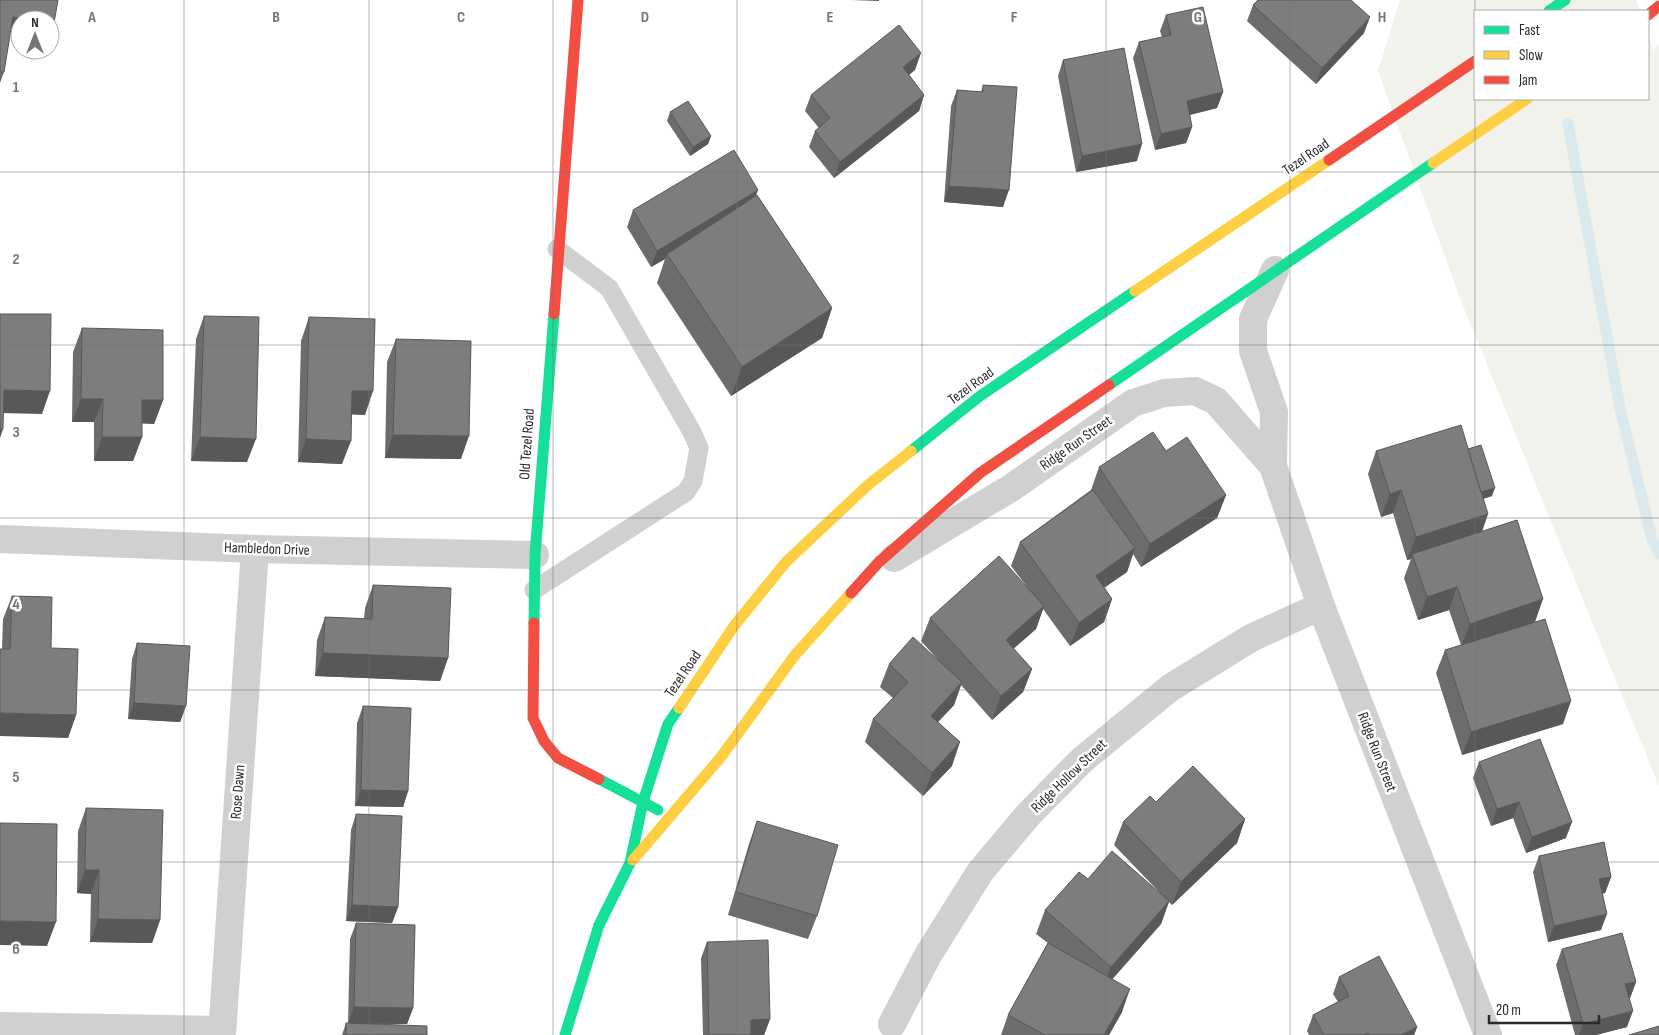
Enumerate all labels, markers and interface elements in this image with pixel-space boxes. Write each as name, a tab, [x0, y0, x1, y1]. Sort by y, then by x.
text: A	[87, 8, 96, 27]
text: B	[272, 8, 280, 27]
text: C	[457, 8, 465, 27]
text: D	[641, 8, 649, 27]
text: E	[827, 8, 834, 27]
text: F	[1011, 8, 1018, 27]
text: G	[1194, 8, 1202, 27]
text: H	[1378, 8, 1386, 27]
north arrow	[10, 10, 60, 60]
legend	[1474, 10, 1649, 100]
text: N	[31, 14, 39, 31]
text: Fast	[1519, 21, 1541, 40]
text: Slow	[1519, 46, 1543, 65]
text: Jam	[1518, 71, 1537, 90]
text: 1	[13, 78, 20, 97]
street label: Tezel Road	[1279, 134, 1333, 180]
text: 2	[12, 250, 20, 269]
street label: Tezel Road	[944, 363, 998, 409]
street label: Old Tezel Road	[515, 408, 539, 480]
street label: Ridge Run Street	[1036, 411, 1116, 475]
text: 3	[12, 423, 20, 442]
street label: Hambledon Drive	[224, 538, 310, 560]
text: 4	[12, 595, 20, 614]
street label: Tezel Road	[660, 647, 706, 701]
street label: Ridge Run Street	[1353, 709, 1401, 795]
street label: Ridge Hollow Street	[1027, 735, 1111, 817]
street label: Rose Dawn	[227, 764, 249, 820]
text: 5	[12, 768, 20, 787]
text: 6	[12, 940, 20, 959]
scale bar	[1489, 992, 1599, 1024]
text: 20 m	[1496, 1001, 1521, 1020]

